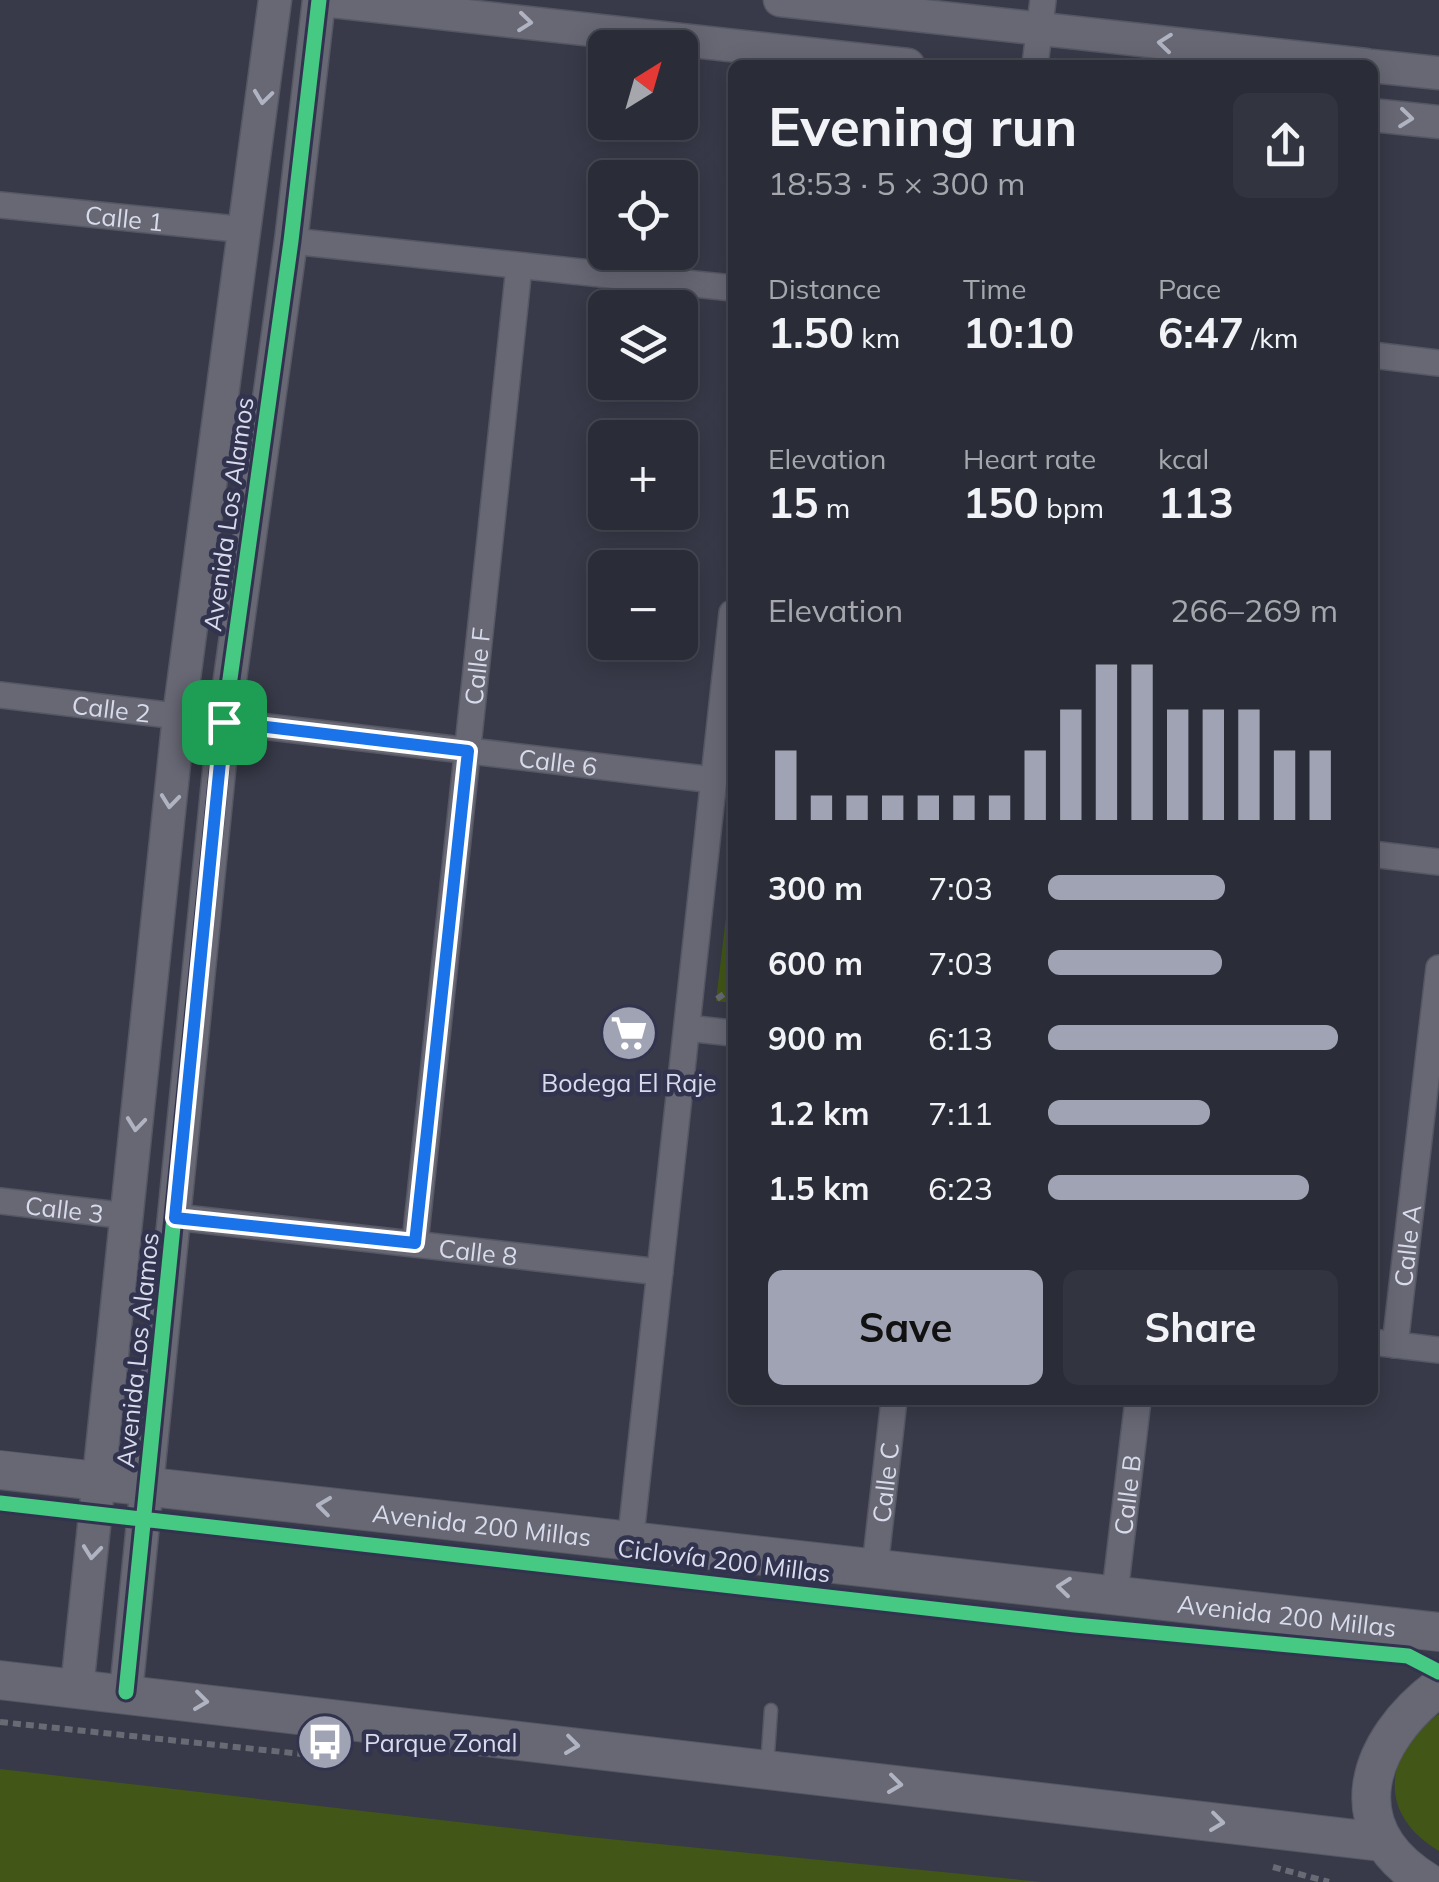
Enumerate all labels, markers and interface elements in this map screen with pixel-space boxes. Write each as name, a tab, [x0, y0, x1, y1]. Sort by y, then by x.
one-way arrow	[517, 11, 533, 32]
north arrow	[588, 30, 698, 140]
map controls	[588, 30, 698, 660]
one-way arrow	[1156, 33, 1172, 54]
one-way arrow	[253, 89, 274, 105]
text: Evening run	[768, 91, 1077, 160]
button: share	[1233, 93, 1338, 198]
one-way arrow	[1398, 107, 1414, 129]
button: locate	[588, 160, 698, 270]
text: 18:53 · 5 × 300 m	[768, 163, 1025, 203]
street label: Calle 1	[84, 198, 165, 237]
text: Distance	[768, 271, 881, 306]
text: Time	[963, 271, 1026, 306]
text: Pace	[1158, 271, 1221, 306]
button: layers	[588, 290, 698, 400]
text: 1.50	[768, 306, 854, 359]
text: 10:10	[963, 306, 1074, 359]
text: 6:47	[1158, 306, 1244, 359]
text: km	[854, 320, 900, 355]
text: /km	[1244, 320, 1298, 355]
street label: Avenida Los Alamos	[196, 395, 260, 633]
button: +	[588, 420, 698, 530]
text: Elevation	[768, 441, 886, 476]
text: Heart rate	[963, 441, 1096, 476]
text: kcal	[1158, 441, 1209, 476]
text: 15	[768, 476, 818, 529]
text: 150	[963, 476, 1039, 529]
text: 113	[1158, 476, 1234, 529]
text: m	[818, 490, 850, 525]
text: bpm	[1039, 490, 1104, 525]
button: −	[588, 550, 698, 660]
text: Elevation	[768, 590, 903, 630]
text: 266–269 m	[1170, 590, 1338, 630]
street label: Calle F	[457, 626, 496, 707]
pin	[182, 680, 267, 765]
street label: Calle 2	[70, 688, 152, 728]
icon: arrive	[197, 695, 252, 750]
street label: Calle 6	[517, 741, 599, 781]
one-way arrow	[160, 793, 181, 809]
text: 300 m	[768, 868, 863, 908]
text: 7:03	[928, 868, 993, 908]
text: 600 m	[768, 943, 863, 983]
text: 7:03	[928, 943, 993, 983]
supermarket icon: Bodega El Raje	[599, 1003, 659, 1063]
text: 900 m	[768, 1018, 863, 1058]
text: 6:13	[928, 1018, 993, 1058]
place label: Bodega El Raje	[541, 1067, 717, 1098]
text: 1.2 km	[768, 1093, 870, 1133]
text: 7:11	[928, 1093, 993, 1133]
one-way arrow	[126, 1116, 148, 1132]
text: 1.5 km	[768, 1168, 870, 1208]
text: 6:23	[928, 1168, 993, 1208]
street label: Calle 3	[24, 1189, 105, 1229]
street label: Calle A	[1386, 1203, 1427, 1288]
street label: Avenida Los Alamos	[109, 1231, 165, 1469]
street label: Calle 8	[437, 1232, 519, 1271]
button: Save	[768, 1270, 1043, 1385]
button: Share	[1063, 1270, 1338, 1385]
street label: Calle C	[865, 1441, 905, 1524]
street label: Calle B	[1106, 1453, 1147, 1537]
one-way arrow	[315, 1496, 331, 1517]
street label: Avenida 200 Millas	[371, 1497, 593, 1552]
street label: Ciclovía 200 Millas	[616, 1532, 832, 1588]
one-way arrow	[82, 1544, 103, 1560]
one-way arrow	[1056, 1576, 1072, 1598]
street label: Avenida 200 Millas	[1176, 1587, 1398, 1643]
one-way arrow	[194, 1690, 210, 1711]
bus stop icon: Parque Zonal	[295, 1712, 355, 1772]
place label: Parque Zonal	[364, 1727, 518, 1758]
one-way arrow	[564, 1734, 580, 1755]
one-way arrow	[887, 1773, 903, 1794]
one-way arrow	[1209, 1811, 1226, 1832]

